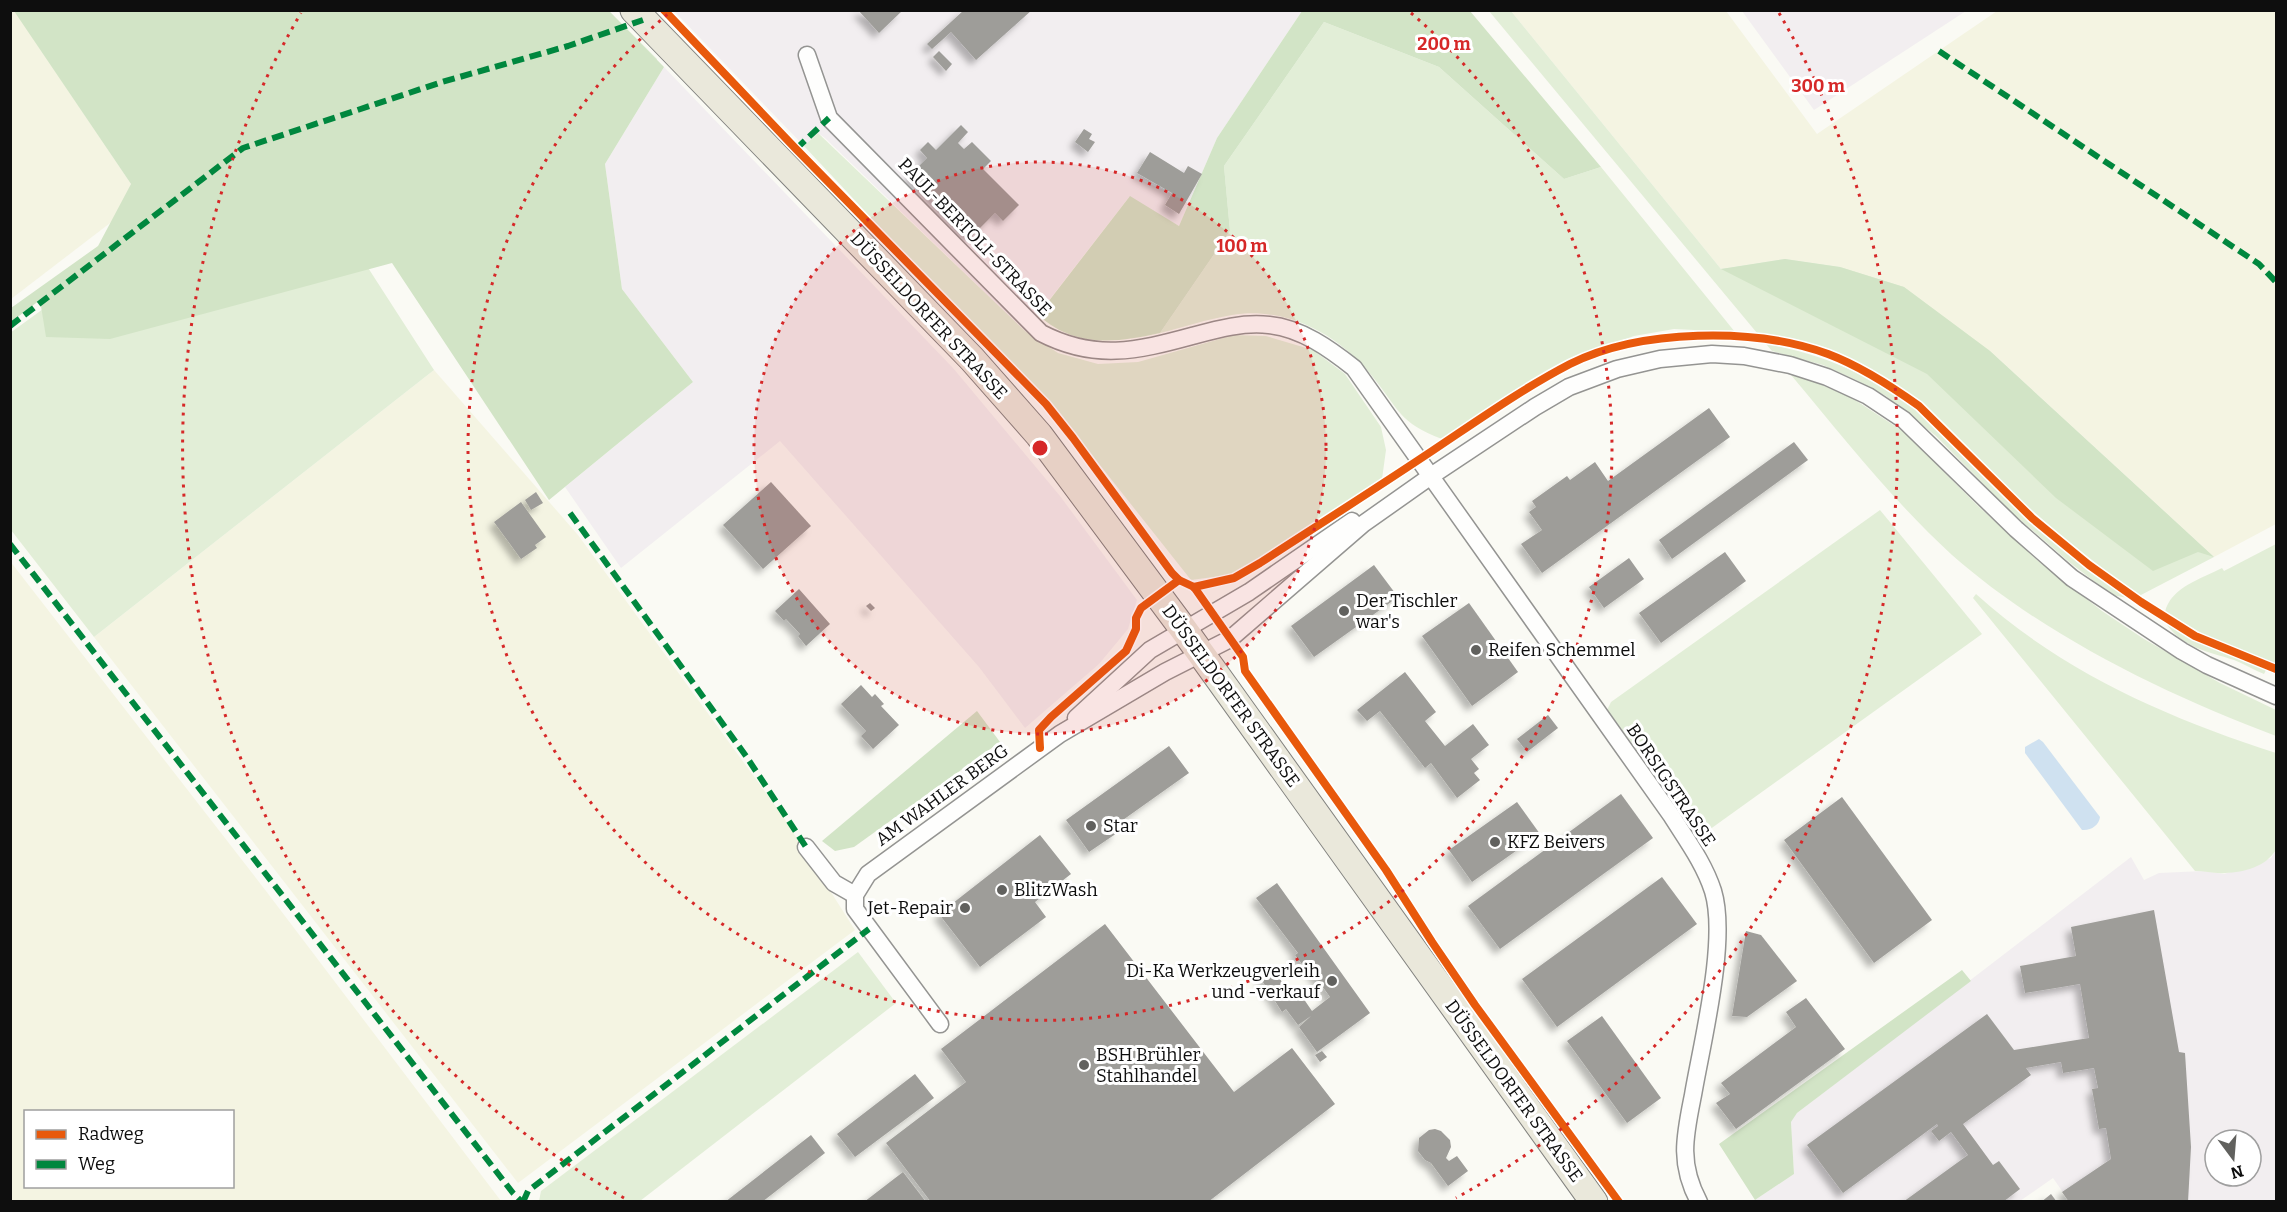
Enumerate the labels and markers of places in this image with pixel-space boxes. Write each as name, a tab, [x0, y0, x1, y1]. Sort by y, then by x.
centre of rings	[1030, 438, 1050, 458]
place label: Der Tischler war's	[1355, 590, 1457, 633]
marker: Der Tischler war's	[1337, 604, 1351, 618]
place label: Reifen Schemmel	[1488, 639, 1635, 661]
marker: Reifen Schemmel	[1469, 643, 1483, 657]
place label: Star	[1103, 815, 1138, 837]
marker: Star	[1084, 819, 1098, 833]
place label: KFZ Beivers	[1507, 831, 1605, 853]
marker: KFZ Beivers	[1488, 835, 1502, 849]
place label: BlitzWash	[1014, 879, 1098, 901]
marker: BlitzWash	[995, 883, 1009, 897]
place label: Jet-Repair	[866, 897, 953, 919]
marker: Jet-Repair	[958, 901, 972, 915]
place label: Di-Ka Werkzeugverleih und -verkauf	[1126, 960, 1322, 1003]
marker: Di-Ka Werkzeugverleih und -verkauf	[1325, 974, 1339, 988]
place label: BSH Brühler Stahlhandel	[1096, 1044, 1201, 1087]
marker: BSH Brühler Stahlhandel	[1077, 1058, 1091, 1072]

